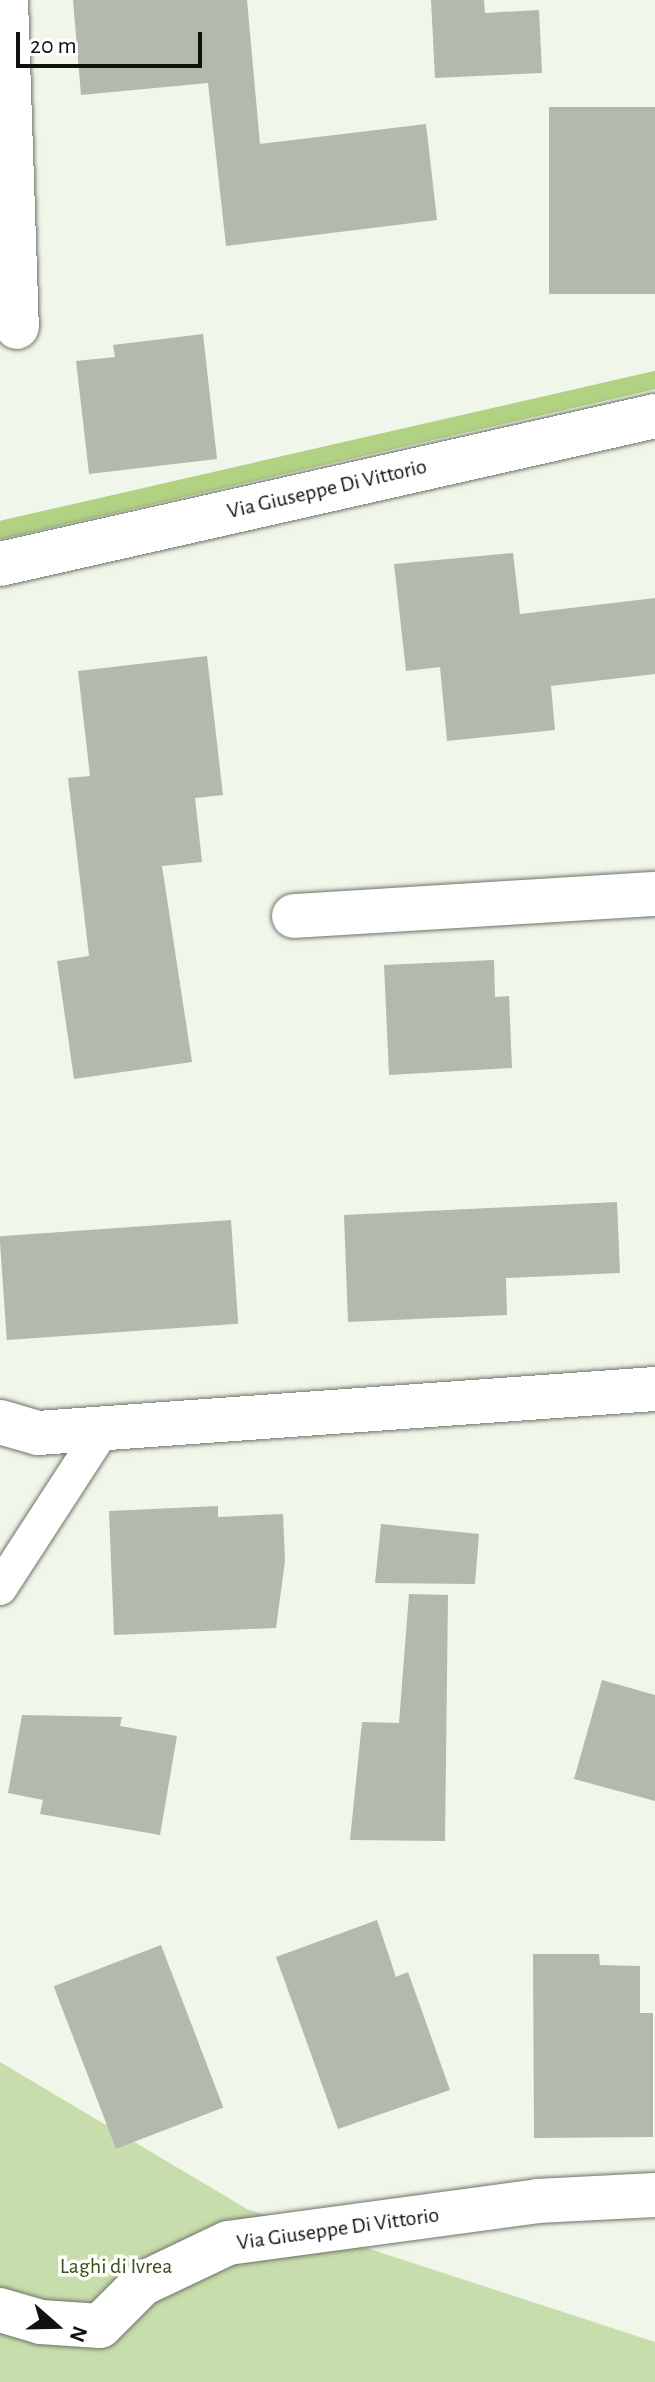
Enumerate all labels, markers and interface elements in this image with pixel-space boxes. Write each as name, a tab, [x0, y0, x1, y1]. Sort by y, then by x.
scale bar	[20, 16, 206, 66]
text: 20 m	[30, 34, 77, 58]
street label: Via Giuseppe Di Vittorio	[225, 453, 429, 525]
street label: Via Giuseppe Di Vittorio	[235, 2202, 441, 2256]
park label: Laghi di Ivrea	[60, 2254, 172, 2280]
north arrow	[16, 2286, 96, 2366]
text: N	[66, 2323, 92, 2345]

